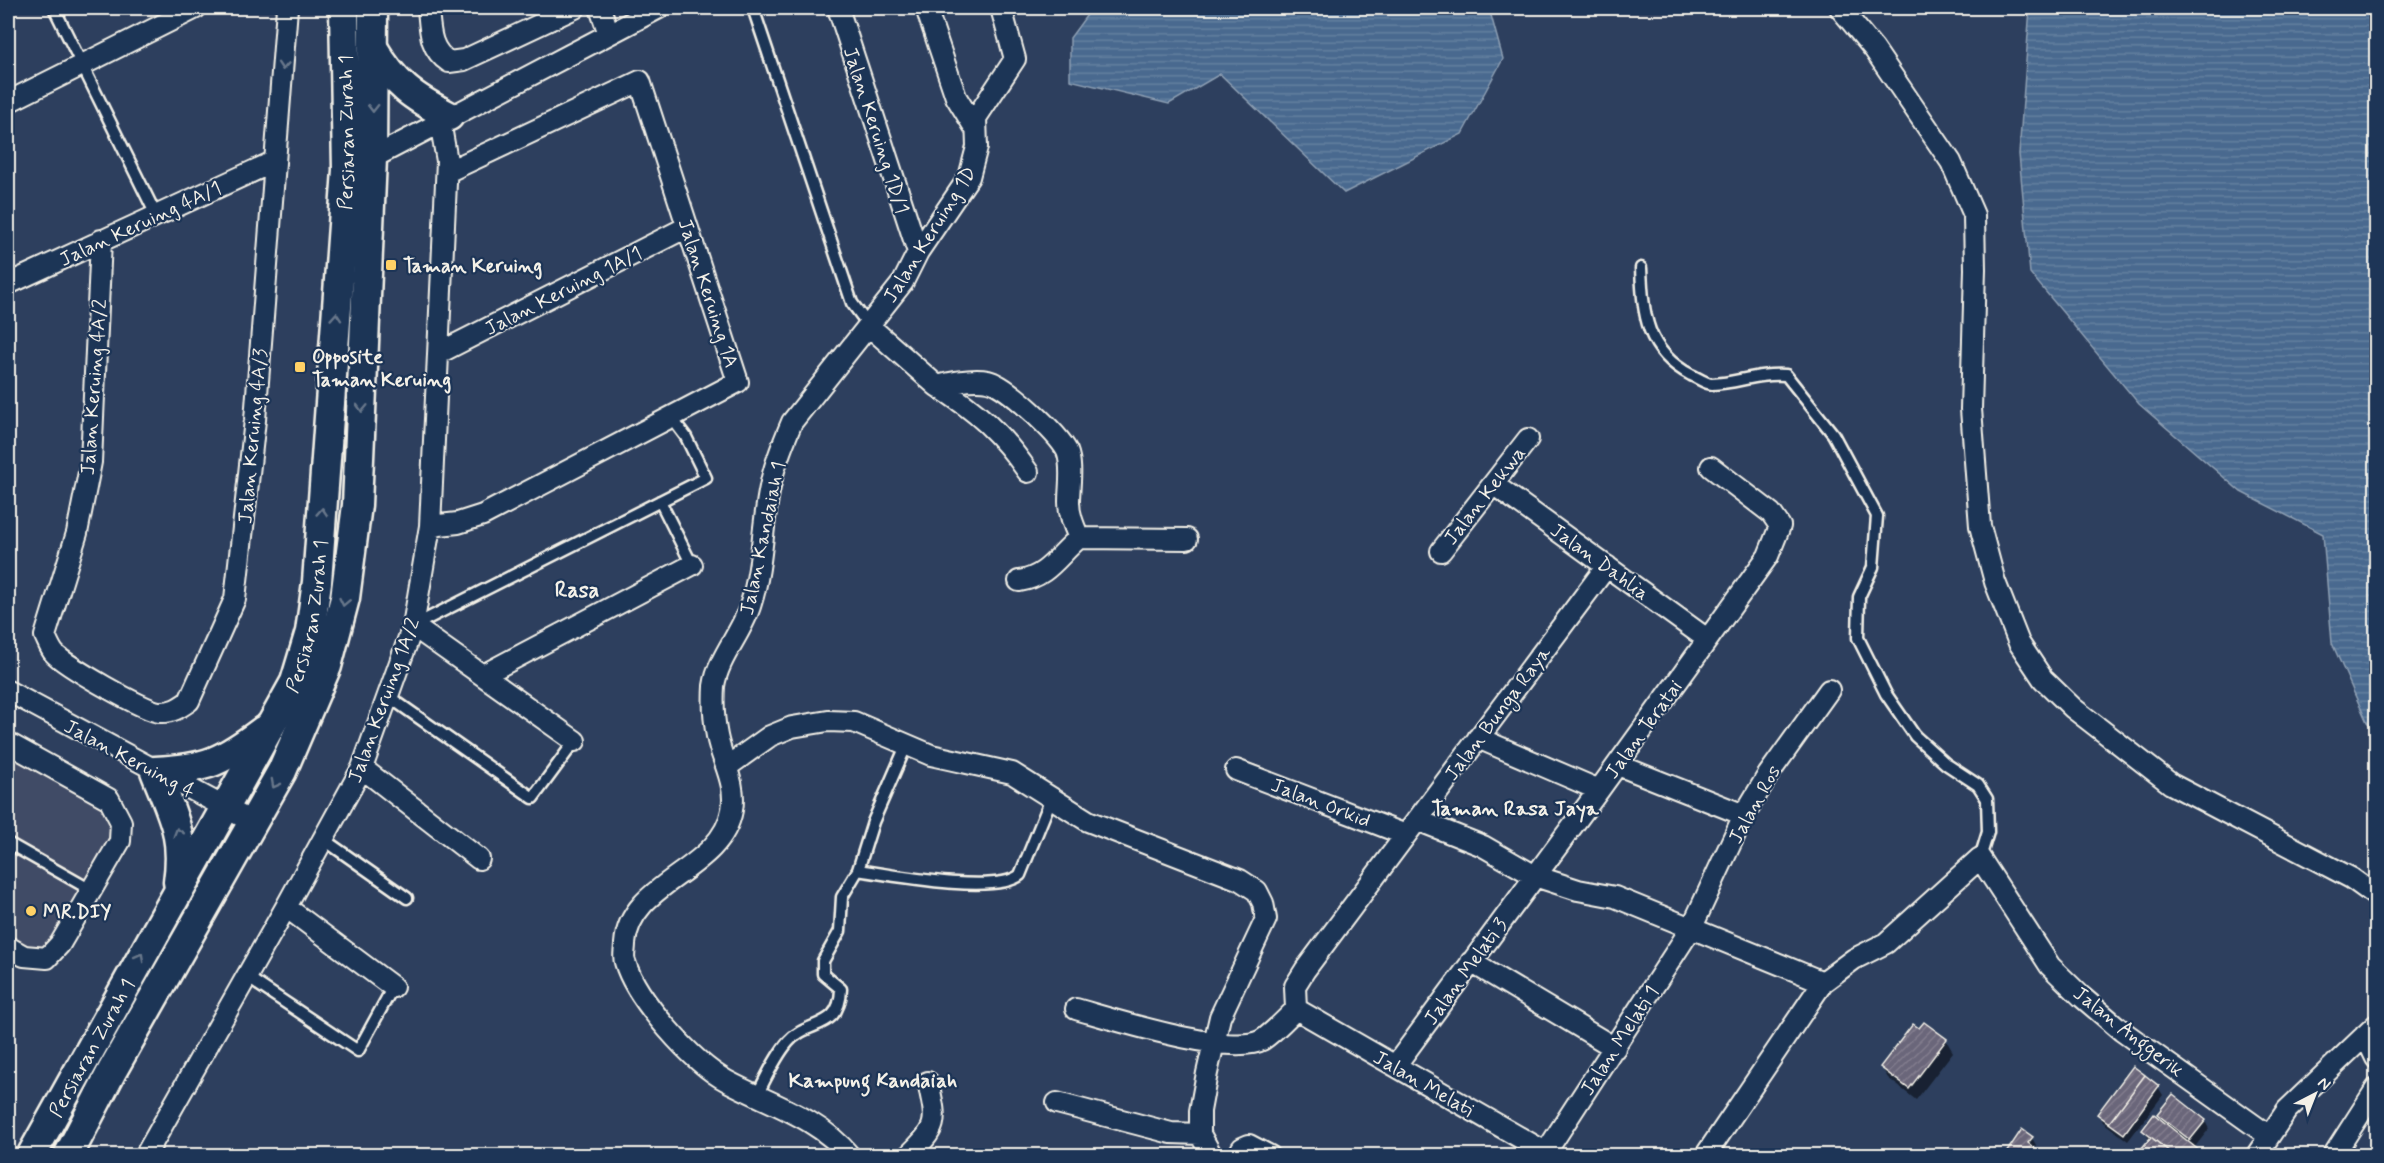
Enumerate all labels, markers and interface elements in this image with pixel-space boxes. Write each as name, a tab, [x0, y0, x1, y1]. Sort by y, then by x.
street label: Jalan Keruing 1D/1	[836, 44, 915, 217]
street label: Persiaran Zurah 1	[332, 55, 362, 211]
one-way arrow	[277, 61, 290, 70]
one-way arrow	[367, 103, 379, 112]
street label: Jalan Keruing 1D	[877, 161, 983, 308]
street label: Jalan Keruing 4A/1	[55, 175, 226, 274]
street label: Jalan Keruing 1A	[671, 215, 744, 372]
street label: Jalan Keruing 1A/1	[480, 240, 647, 343]
place label: Taman Keruing	[403, 253, 543, 280]
marker: Taman Keruing	[384, 258, 398, 272]
street label: Jalan Keruing 4A/2	[75, 298, 114, 476]
one-way arrow	[330, 313, 343, 322]
place label: Opposite Taman Keruing	[312, 344, 452, 394]
street label: Jalan Keruing 4A/3	[232, 347, 275, 525]
marker: Opposite Taman Keruing	[293, 360, 307, 374]
one-way arrow	[355, 403, 368, 412]
street label: Jalan Kekwa	[1438, 441, 1532, 551]
street label: Jalan Kandaiah 1	[734, 459, 793, 618]
one-way arrow	[316, 507, 329, 516]
street label: Jalan Dahlia	[1544, 517, 1654, 607]
street label: Persiaran Zurah 1	[280, 539, 335, 698]
district label: Rasa	[555, 577, 600, 605]
one-way arrow	[338, 596, 351, 606]
street label: Jalan Keruing 1A/2	[342, 614, 427, 787]
street label: Jalan Bunga Raya	[1439, 640, 1559, 787]
street label: Jalan Teratai	[1599, 675, 1689, 785]
street label: Jalan Keruing 4	[59, 713, 200, 805]
street label: Jalan Ros	[1723, 761, 1788, 849]
street label: Jalan Orkid	[1267, 772, 1374, 835]
one-way arrow	[271, 777, 282, 788]
district label: Taman Rasa Jaya	[1431, 795, 1600, 823]
one-way arrow	[173, 827, 185, 838]
place label: MR.DIY	[43, 899, 111, 926]
marker: MR.DIY	[24, 904, 38, 918]
street label: Jalan Melati 3	[1418, 913, 1514, 1031]
one-way arrow	[133, 953, 144, 963]
street label: Persiaran Zurah 1	[43, 974, 142, 1123]
street label: Jalan Anggerik	[2066, 980, 2189, 1086]
street label: Jalan Melati 1	[1575, 981, 1666, 1101]
street label: Jalan Melati	[1368, 1045, 1478, 1124]
north arrow	[2285, 1064, 2345, 1124]
district label: Kampung Kandaiah	[788, 1067, 958, 1097]
text: N	[2313, 1073, 2335, 1095]

